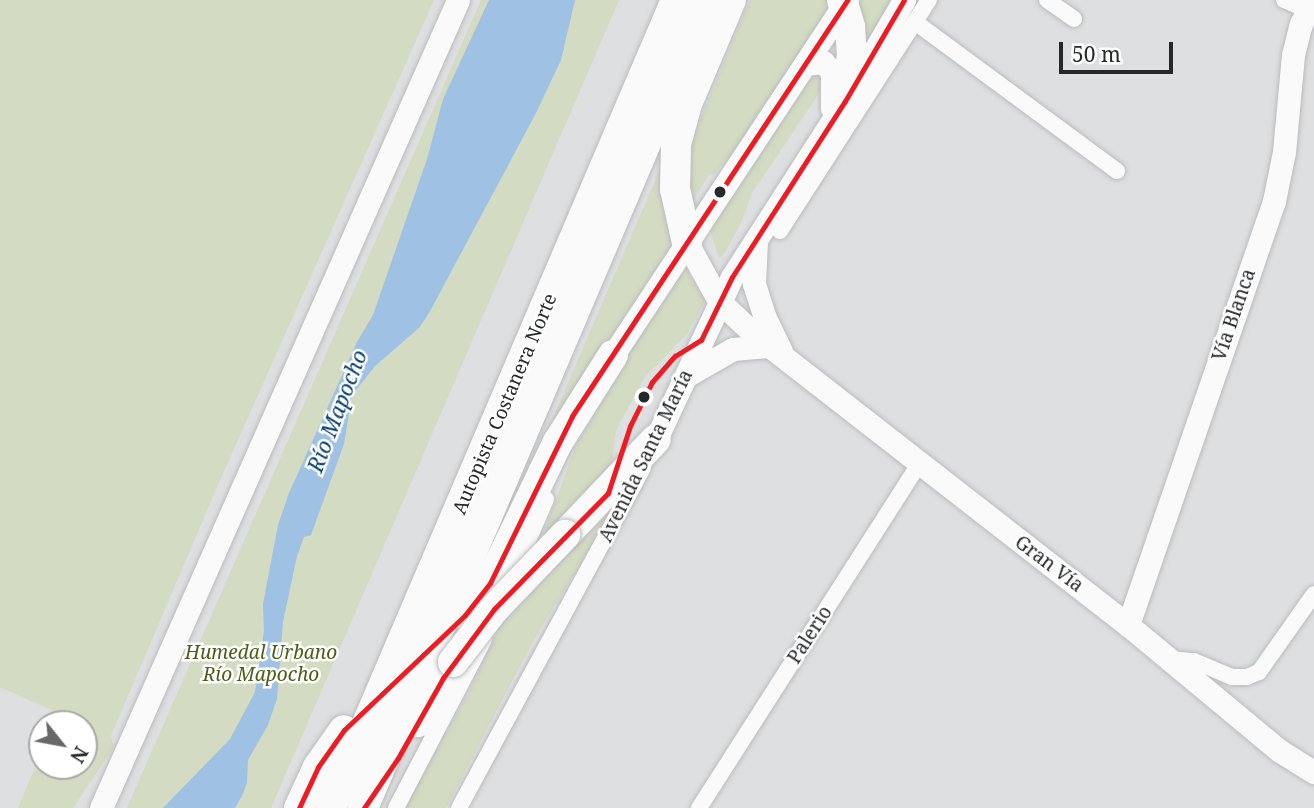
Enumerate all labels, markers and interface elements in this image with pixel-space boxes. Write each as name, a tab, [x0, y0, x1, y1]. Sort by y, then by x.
scale bar	[1062, 28, 1176, 72]
text: 50 m	[1072, 40, 1121, 68]
unlabelled marker	[713, 185, 727, 199]
street label: Vía Blanca	[1208, 266, 1260, 364]
street label: Autopista Costanera Norte	[448, 290, 562, 518]
water label: Río Mapocho	[302, 346, 372, 476]
street label: Avenida Santa María	[594, 366, 698, 546]
unlabelled marker	[637, 390, 651, 404]
street label: Gran Vía	[1010, 531, 1088, 597]
street label: Palerio	[783, 602, 837, 668]
park label: Humedal Urbano Río Mapocho	[185, 642, 337, 686]
north arrow	[28, 710, 98, 780]
text: N	[64, 742, 94, 768]

